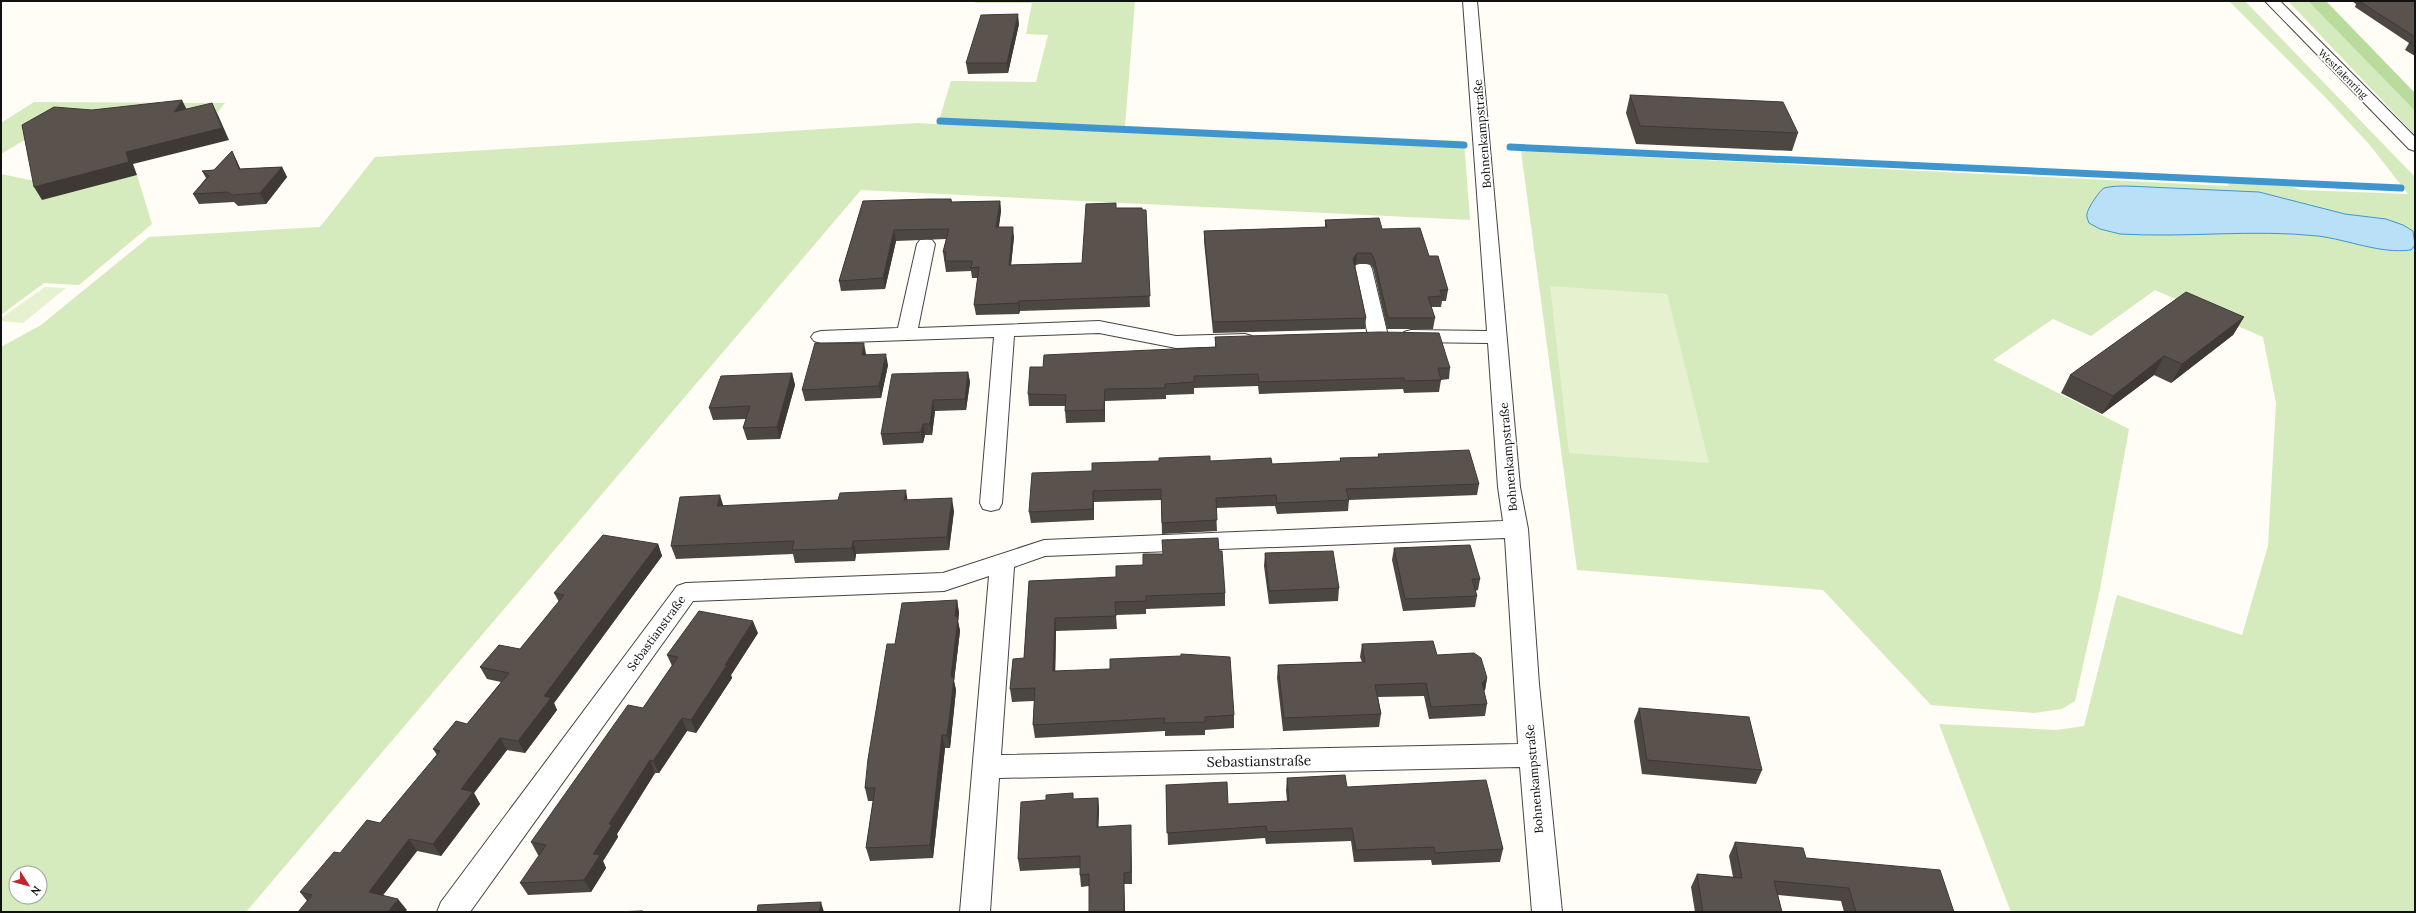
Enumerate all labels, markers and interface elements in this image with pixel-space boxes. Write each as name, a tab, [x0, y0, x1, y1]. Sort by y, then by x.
street label: Westfalenring	[2315, 46, 2371, 102]
street label: Bohnenkampstraße	[1470, 78, 1494, 189]
street label: Bohnenkampstraße	[1496, 401, 1520, 512]
street label: Sebastianstraße	[624, 592, 689, 674]
street label: Bohnenkampstraße	[1522, 723, 1546, 834]
street label: Sebastianstraße	[1207, 751, 1312, 771]
north arrow	[8, 865, 48, 905]
text: N	[28, 883, 44, 899]

